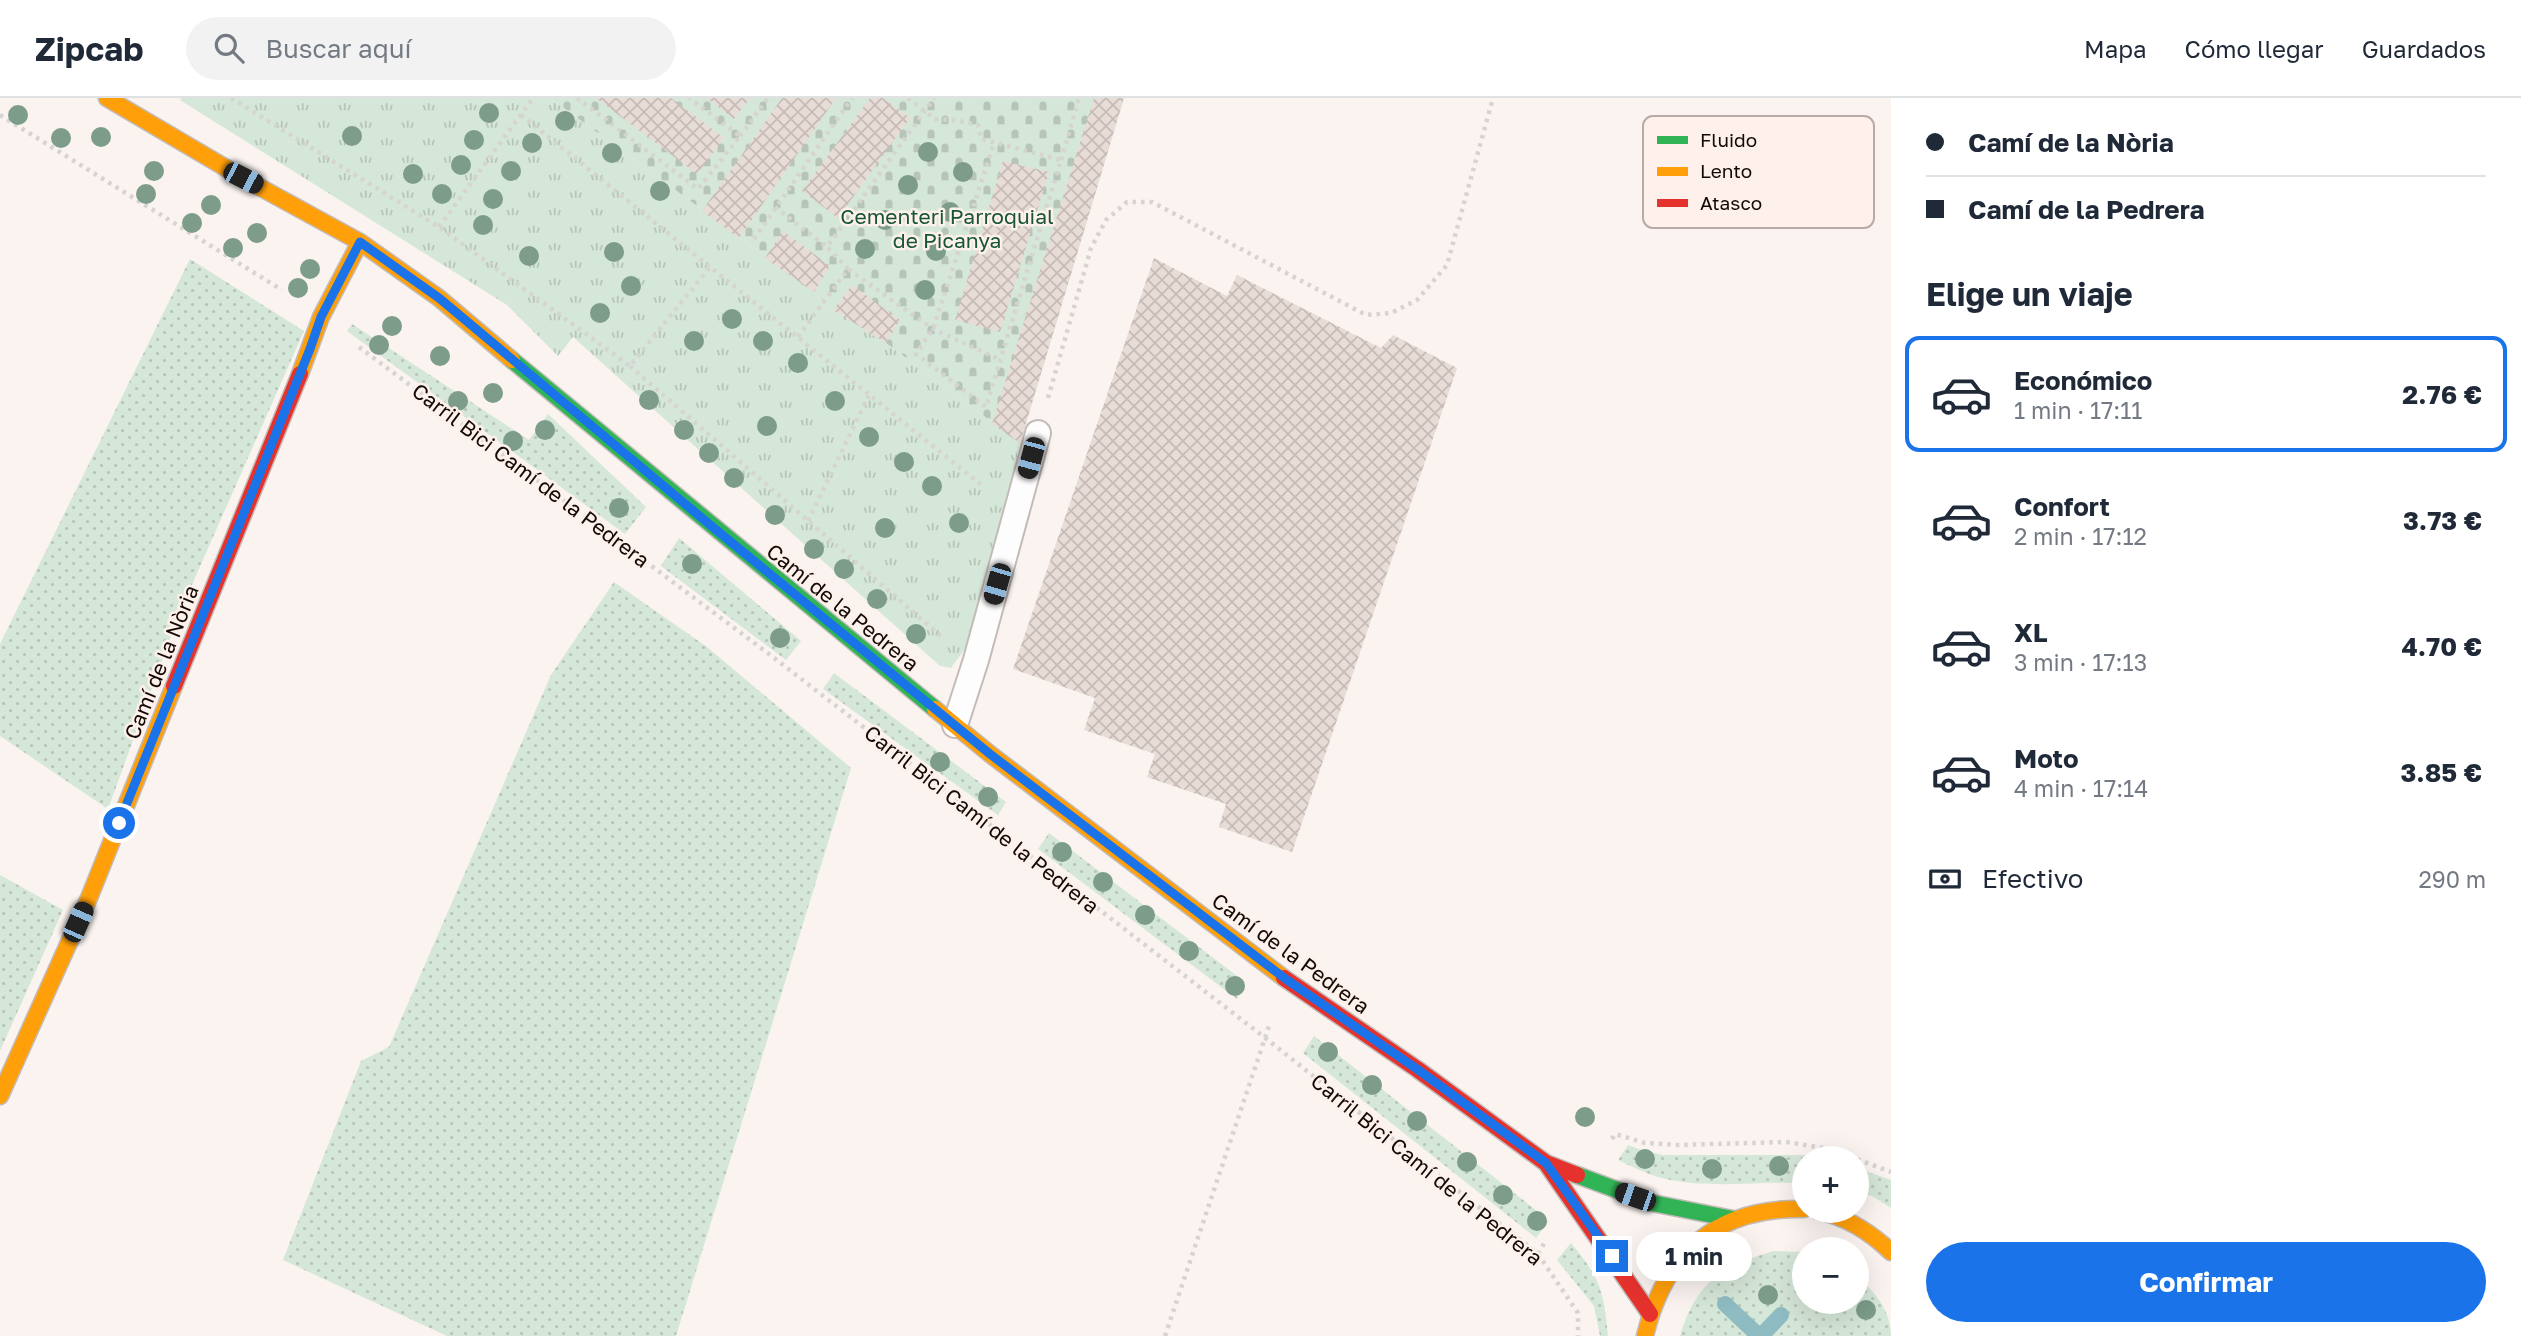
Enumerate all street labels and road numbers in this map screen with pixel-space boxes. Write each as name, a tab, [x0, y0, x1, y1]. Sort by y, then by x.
street label: Carril Bici Camí de la Pedrera	[407, 377, 655, 573]
street label: Camí de la Pedrera	[762, 538, 924, 676]
street label: Camí de la Nòria	[118, 581, 204, 743]
street label: Carril Bici Camí de la Pedrera	[860, 719, 1104, 919]
street label: Camí de la Pedrera	[1207, 887, 1375, 1019]
street label: Carril Bici Camí de la Pedrera	[1306, 1067, 1548, 1271]

